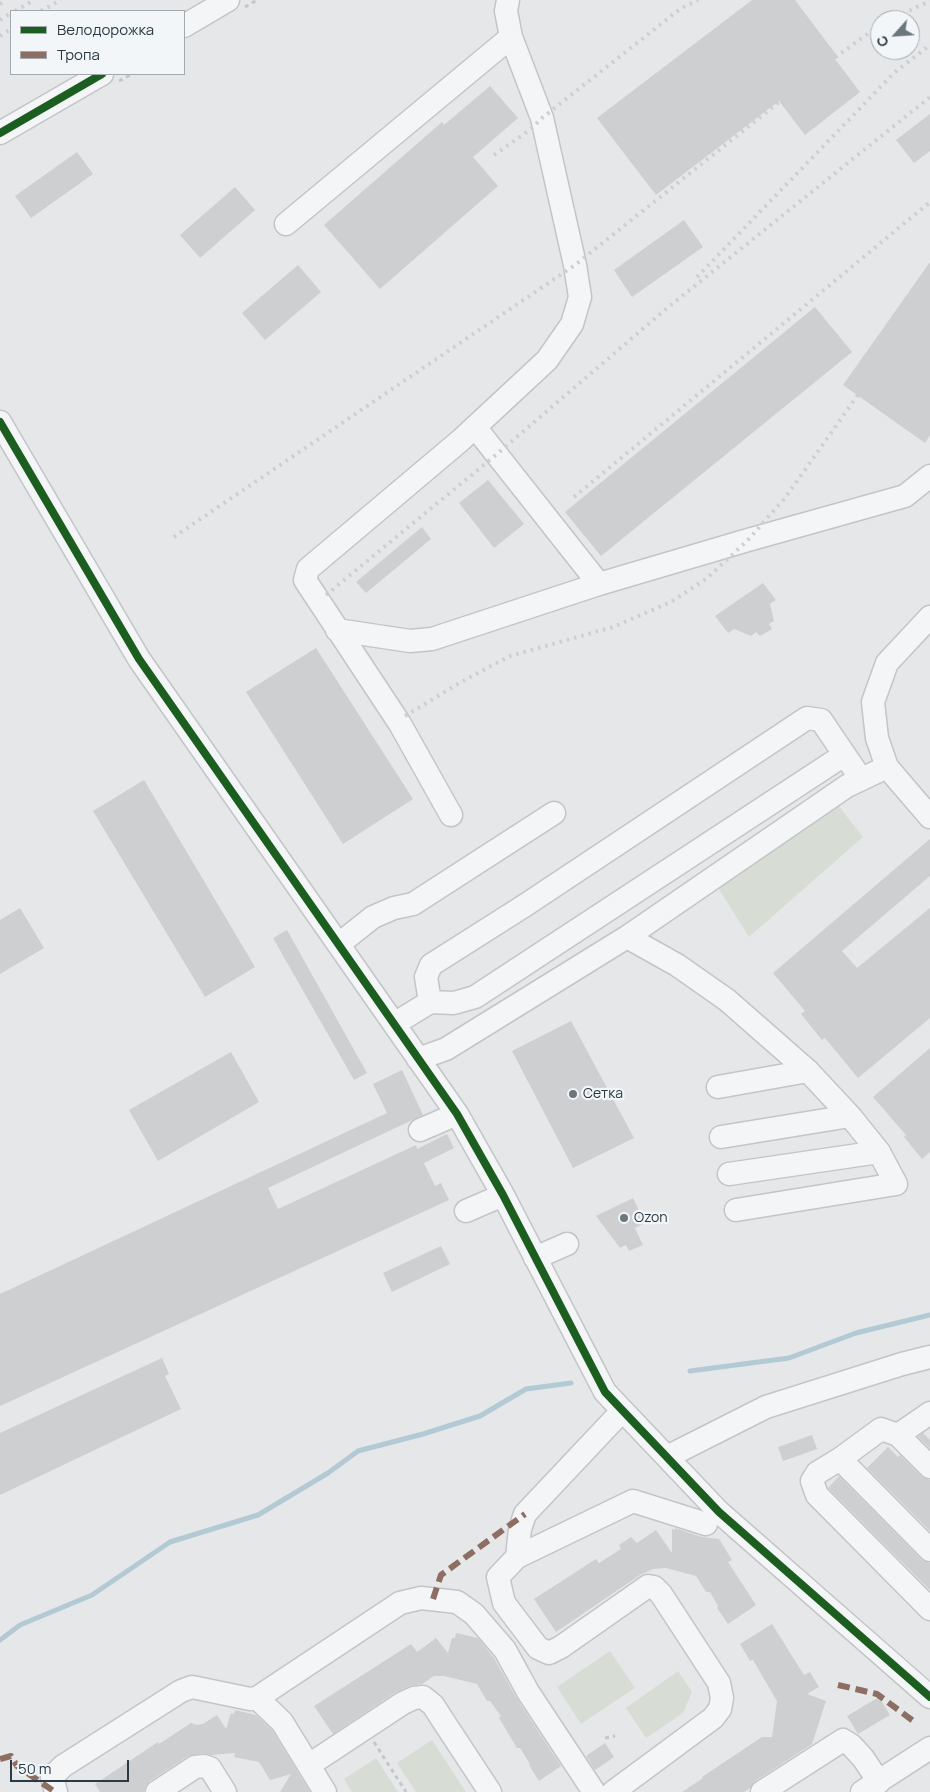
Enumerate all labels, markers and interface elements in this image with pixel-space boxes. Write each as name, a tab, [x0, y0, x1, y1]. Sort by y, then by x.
legend	[10, 10, 185, 75]
north arrow	[870, 10, 920, 60]
text: Велодорожка	[57, 19, 154, 40]
text: С	[871, 33, 893, 50]
text: Тропа	[57, 44, 100, 65]
place label: Сетка	[583, 1086, 623, 1102]
marker: Сетка	[567, 1088, 579, 1100]
place label: Ozon	[634, 1210, 668, 1226]
marker: Ozon	[618, 1212, 630, 1224]
scale bar	[12, 1750, 131, 1782]
text: 50 m	[18, 1758, 52, 1779]

